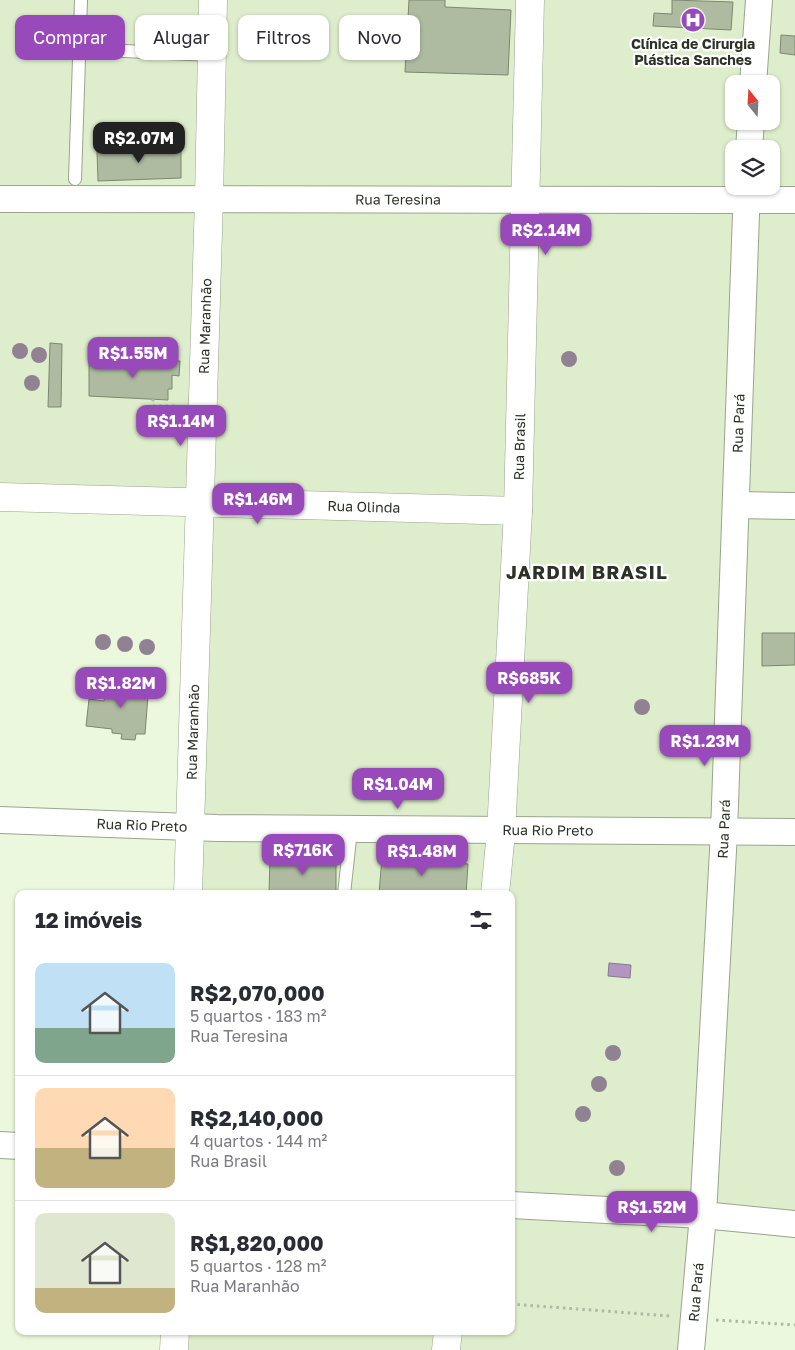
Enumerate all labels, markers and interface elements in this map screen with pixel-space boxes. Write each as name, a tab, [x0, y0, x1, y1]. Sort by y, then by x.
hospital icon: Clínica de Cirurgia Plástica Sanches	[680, 7, 706, 33]
chip: Comprar	[15, 15, 125, 60]
chip: Alugar	[135, 15, 228, 60]
chip: Filtros	[238, 15, 329, 60]
chip: Novo	[339, 15, 420, 60]
place label: Clínica de Cirurgia Plástica Sanches	[631, 35, 755, 68]
north arrow	[725, 75, 780, 130]
map controls	[725, 75, 780, 195]
pin: R$2.07M	[93, 121, 185, 164]
text: R$2.07M	[104, 128, 174, 148]
button: layers	[725, 140, 780, 195]
street label: Rua Teresina	[355, 190, 441, 208]
pin: R$2.14M	[500, 214, 592, 256]
text: R$2.14M	[511, 220, 581, 240]
street label: Rua Maranhão	[195, 278, 215, 374]
pin: R$1.55M	[87, 336, 179, 379]
text: R$1.55M	[99, 343, 167, 363]
street label: Rua Pará	[728, 393, 748, 453]
pin: R$1.14M	[135, 404, 227, 447]
text: R$1.14M	[147, 411, 215, 431]
street label: Rua Brasil	[510, 413, 528, 481]
pin: R$1.46M	[212, 482, 304, 525]
text: R$1.46M	[223, 489, 293, 509]
street label: Rua Olinda	[327, 497, 401, 516]
district label: JARDIM BRASIL	[506, 560, 668, 583]
pin: R$685K	[488, 662, 570, 704]
pin: R$1.82M	[75, 666, 167, 709]
text: R$685K	[497, 668, 561, 688]
text: R$1.82M	[86, 673, 156, 693]
street label: Rua Maranhão	[182, 684, 202, 780]
pin: R$1.23M	[659, 724, 751, 767]
text: R$1.23M	[671, 731, 739, 751]
pin: R$1.04M	[352, 768, 444, 810]
text: R$1.04M	[363, 774, 433, 794]
street label: Rua Pará	[714, 799, 733, 859]
street label: Rua Rio Preto	[96, 815, 188, 835]
street label: Rua Rio Preto	[502, 821, 593, 839]
pin: R$716K	[262, 834, 344, 876]
pin: R$1.48M	[376, 834, 468, 877]
text: R$716K	[273, 840, 333, 860]
text: R$1.48M	[387, 841, 457, 861]
icon: filters	[467, 906, 495, 934]
text: 12 imóveis	[35, 907, 142, 933]
text: R$2,070,000	[190, 980, 325, 1006]
icon: home	[75, 983, 135, 1043]
text: 5 quartos · 183 m²	[190, 1006, 326, 1026]
text: Rua Teresina	[190, 1026, 288, 1046]
text: R$2,140,000	[190, 1105, 323, 1131]
icon: home	[75, 1108, 135, 1168]
text: 4 quartos · 144 m²	[190, 1131, 327, 1151]
text: Rua Brasil	[190, 1151, 267, 1171]
pin: R$1.52M	[606, 1190, 698, 1233]
text: R$1.52M	[618, 1197, 686, 1217]
text: R$1,820,000	[190, 1230, 324, 1256]
icon: home	[75, 1233, 135, 1293]
text: 5 quartos · 128 m²	[190, 1256, 326, 1276]
street label: Rua Pará	[685, 1262, 707, 1322]
text: Rua Maranhão	[190, 1276, 300, 1296]

